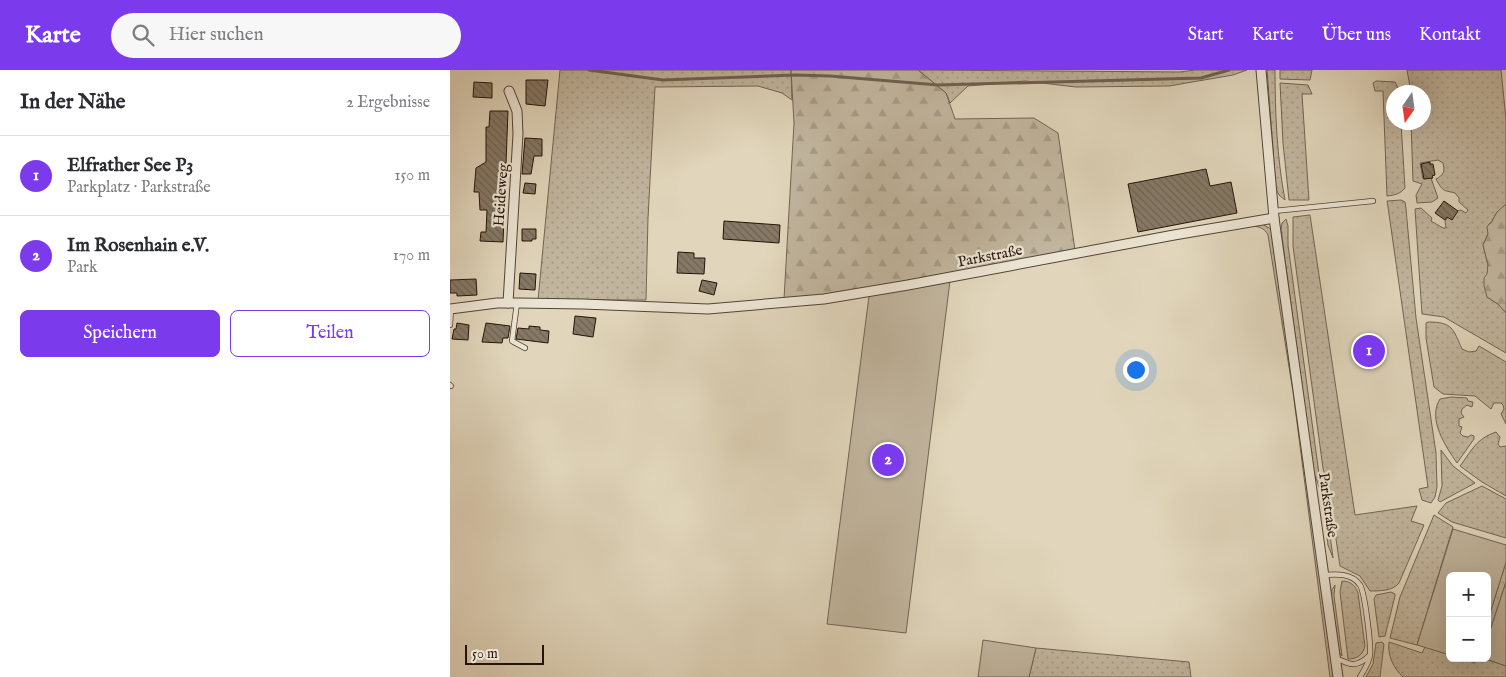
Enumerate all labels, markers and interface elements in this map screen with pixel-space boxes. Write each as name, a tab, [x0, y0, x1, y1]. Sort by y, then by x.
search box	[111, 13, 461, 58]
text: Karte	[25, 20, 81, 51]
icon: search	[129, 21, 157, 49]
text: Hier suchen	[169, 23, 264, 47]
text: Start	[1188, 24, 1224, 47]
text: Karte	[1252, 24, 1294, 47]
text: Über uns	[1322, 24, 1391, 47]
text: Kontakt	[1419, 24, 1481, 47]
north arrow	[1386, 85, 1431, 130]
text: In der Nähe	[20, 89, 126, 116]
text: 2 Ergebnisse	[346, 93, 430, 113]
text: Elfrather See P3	[67, 154, 193, 178]
street label: Heideweg	[489, 162, 513, 227]
text: 1	[33, 166, 39, 186]
text: 150 m	[395, 166, 430, 186]
text: Parkplatz · Parkstraße	[67, 178, 211, 198]
text: Im Rosenhain e.V.	[67, 234, 209, 258]
street label: Parkstraße	[956, 240, 1024, 272]
text: 2	[32, 246, 40, 266]
text: 170 m	[393, 246, 430, 266]
text: Park	[67, 258, 97, 278]
button: Speichern	[20, 310, 220, 357]
button: Teilen	[230, 310, 430, 357]
pin: 1	[1353, 332, 1385, 370]
your location	[1123, 357, 1149, 383]
pin: 2	[872, 441, 904, 479]
street label: Parkstraße	[1314, 471, 1342, 539]
map controls	[1446, 572, 1491, 662]
button: +	[1446, 572, 1491, 617]
button: −	[1446, 617, 1491, 662]
scale bar	[465, 642, 544, 665]
text: 50 m	[472, 645, 498, 663]

